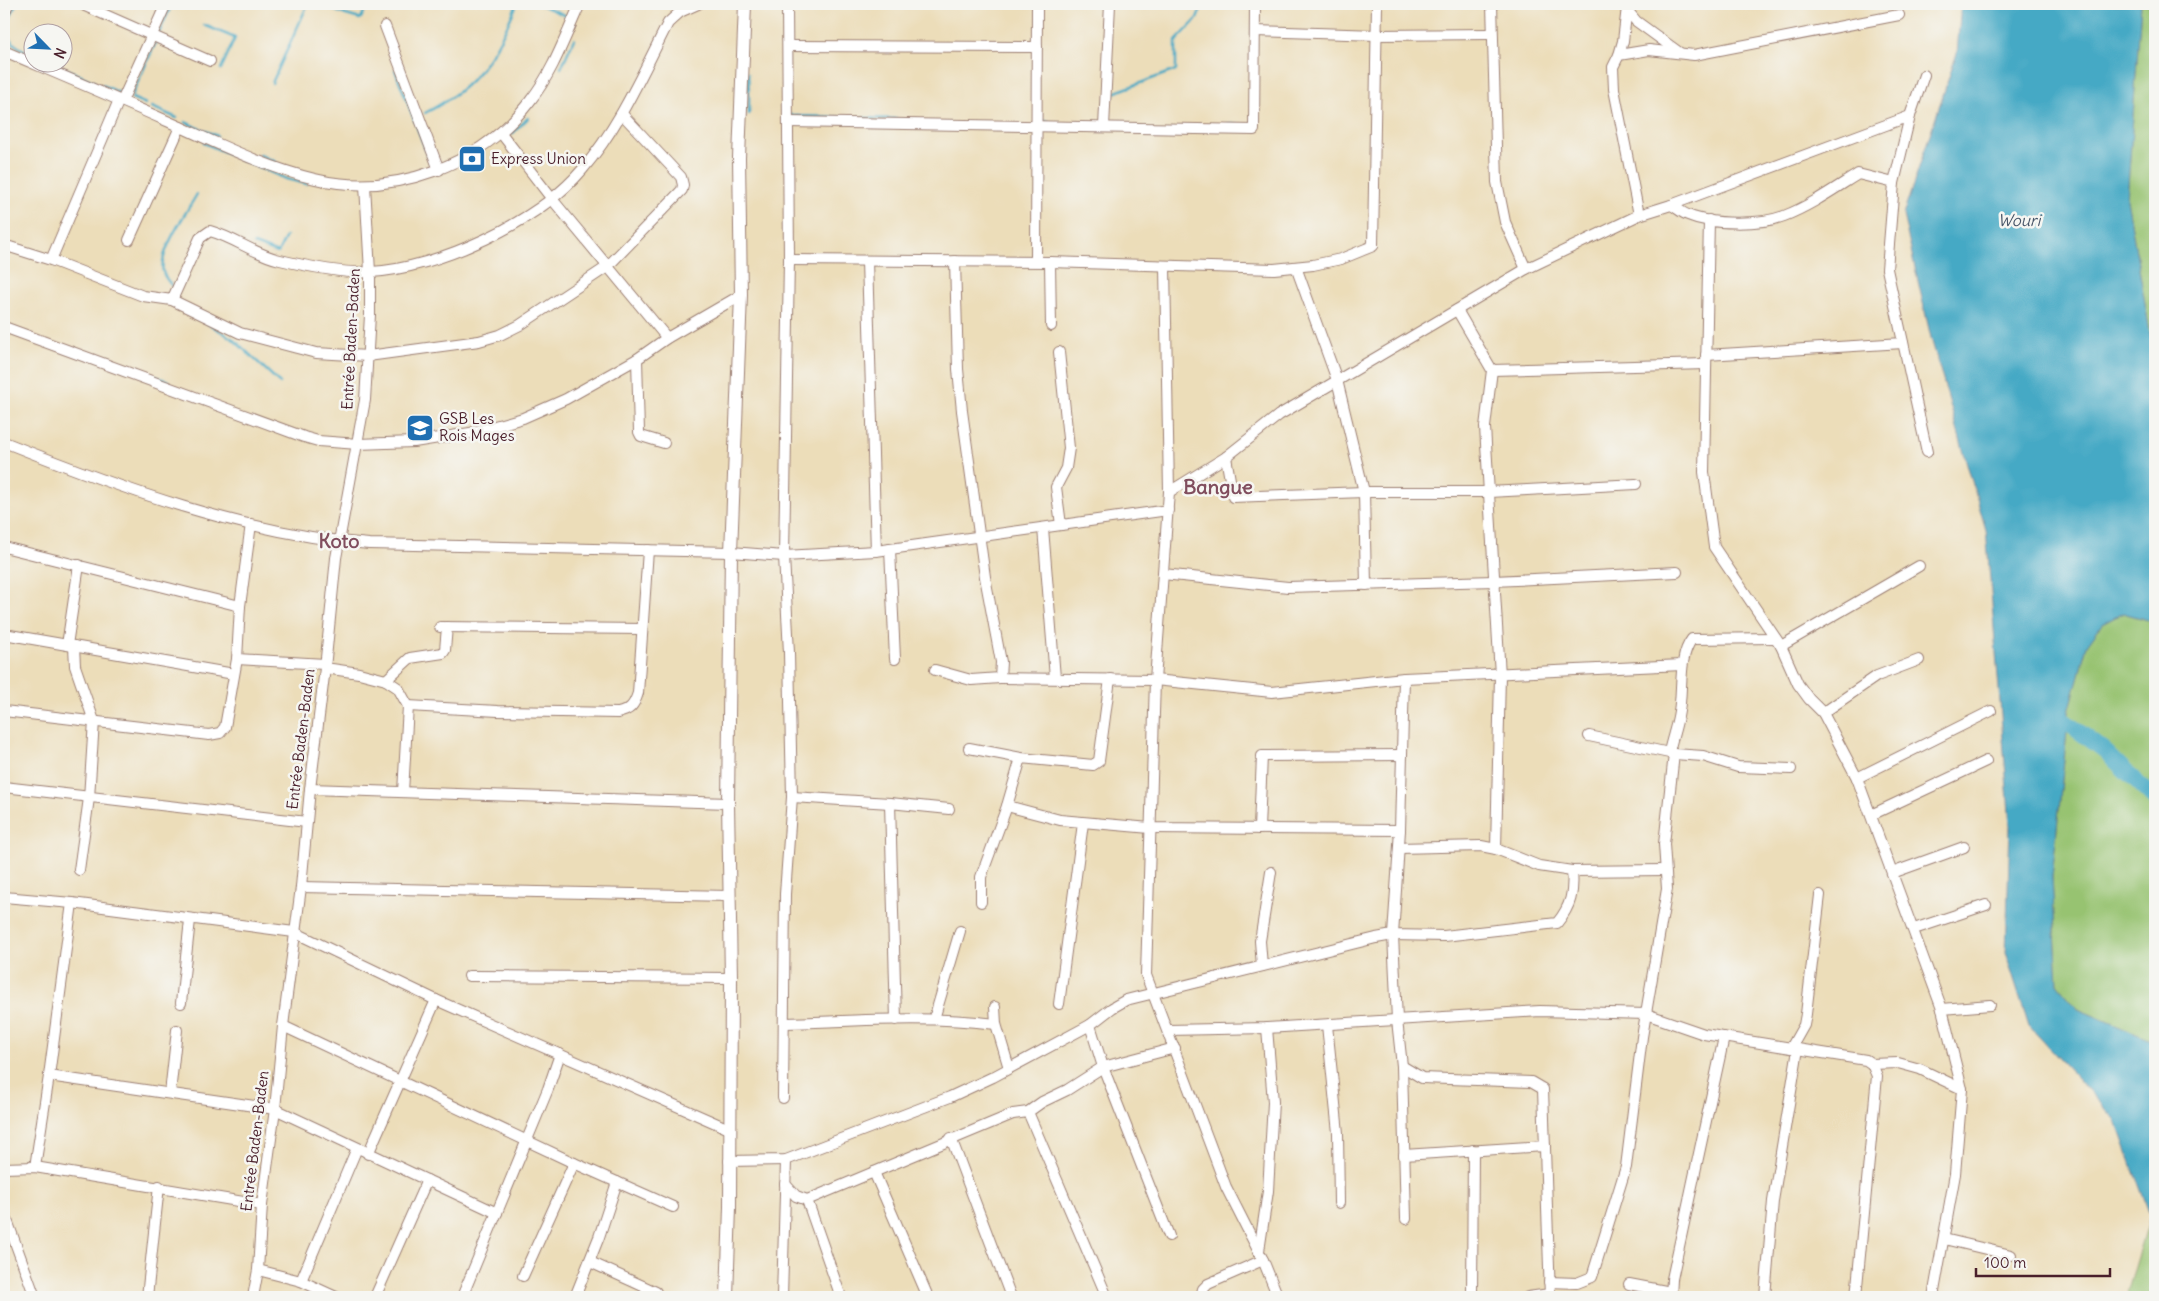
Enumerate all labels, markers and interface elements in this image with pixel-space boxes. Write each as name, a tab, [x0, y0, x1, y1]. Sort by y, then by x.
north arrow	[22, 22, 72, 72]
text: N	[50, 45, 70, 61]
bank icon: Express Union	[457, 144, 487, 174]
place label: Express Union	[491, 149, 586, 168]
water label: Wouri	[1998, 210, 2043, 230]
street label: Entrée Baden-Baden	[337, 267, 364, 410]
place label: GSB Les Rois Mages	[439, 409, 515, 445]
school or university icon: GSB Les Rois Mages	[405, 413, 435, 443]
district label: Bangue	[1183, 474, 1253, 499]
district label: Koto	[318, 528, 360, 553]
street label: Entrée Baden-Baden	[282, 667, 319, 810]
street label: Entrée Baden-Baden	[236, 1069, 273, 1212]
scale bar	[1976, 1246, 2110, 1278]
text: 100 m	[1984, 1253, 2026, 1272]

